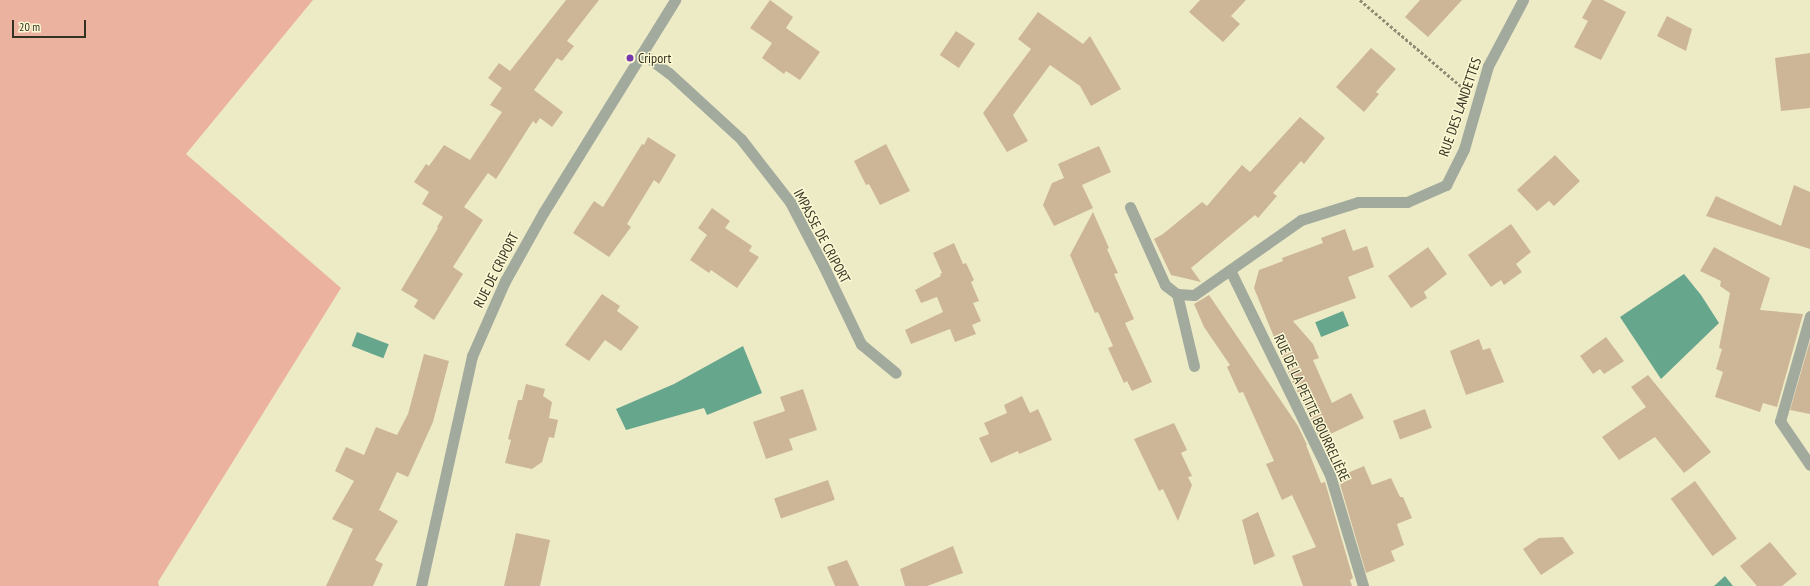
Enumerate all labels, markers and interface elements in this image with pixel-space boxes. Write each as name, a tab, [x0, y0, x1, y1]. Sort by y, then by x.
scale bar	[14, 12, 88, 38]
text: 20 m	[19, 19, 40, 34]
place label: Criport	[638, 50, 671, 66]
marker: Criport	[625, 53, 635, 63]
street label: RUE DES LANDETTES	[1435, 55, 1485, 159]
street label: IMPASSE DE CRIPORT	[790, 186, 854, 286]
street label: RUE DE CRIPORT	[470, 230, 522, 310]
street label: RUE DE LA PETITE BOURRELIÈRE	[1270, 332, 1354, 484]

